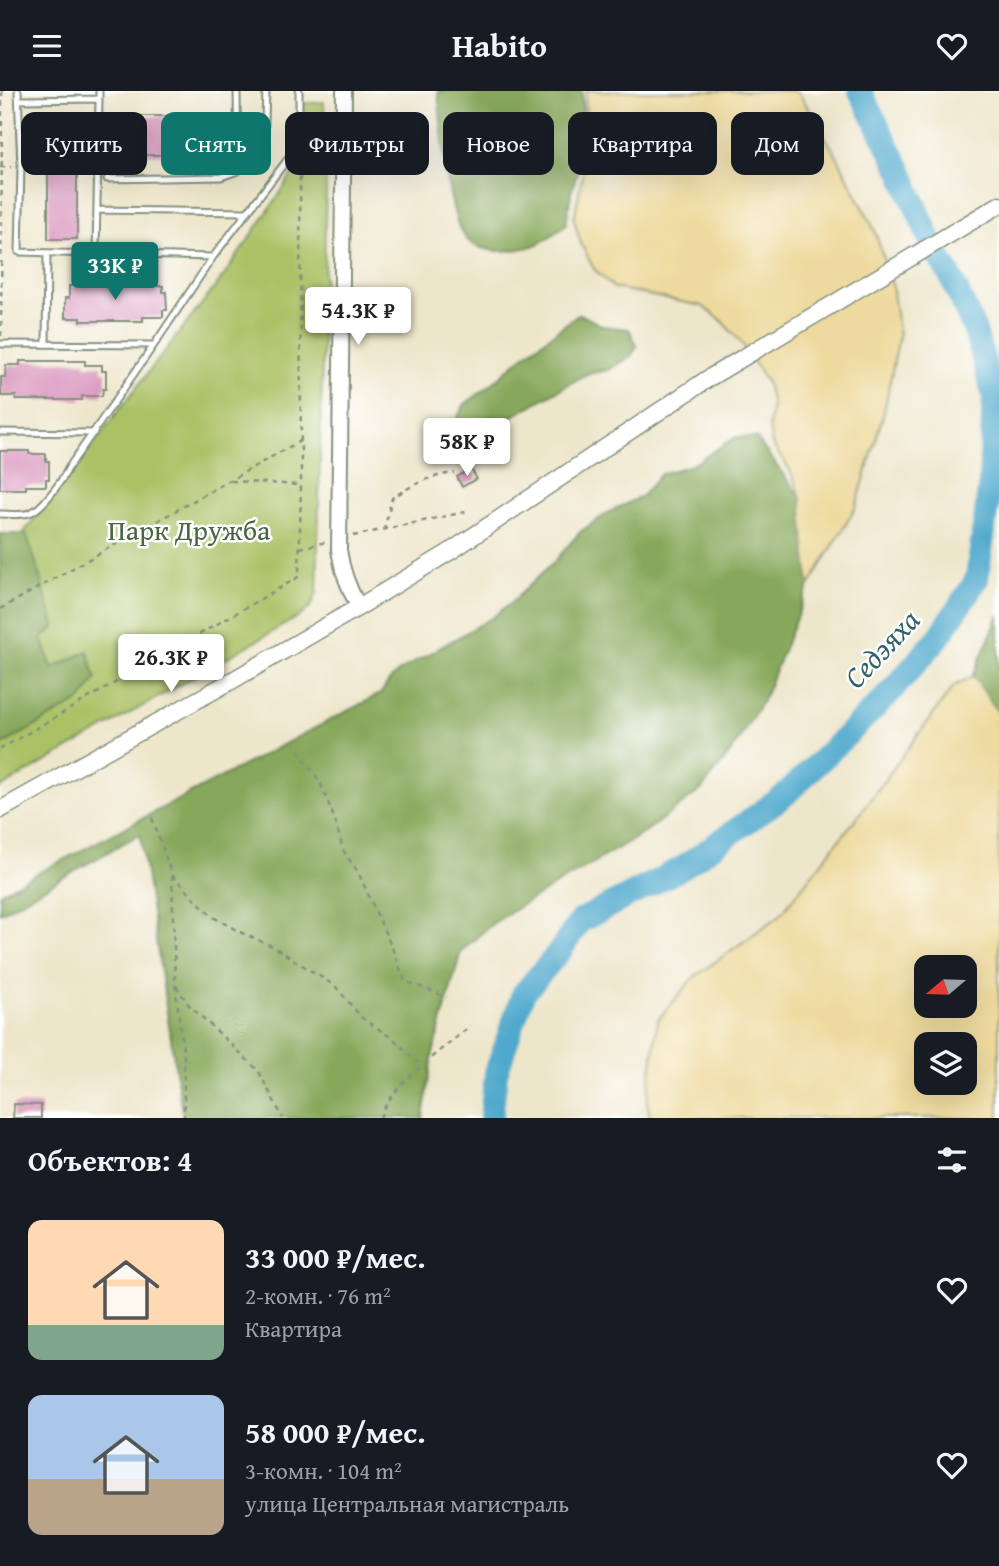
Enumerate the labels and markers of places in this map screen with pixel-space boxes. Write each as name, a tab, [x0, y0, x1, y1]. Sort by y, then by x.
pin: 33K ₽	[66, 243, 164, 302]
pin: 54.3K ₽	[293, 287, 423, 347]
pin: 58K ₽	[418, 419, 516, 478]
pin: 26.3K ₽	[106, 635, 236, 694]

